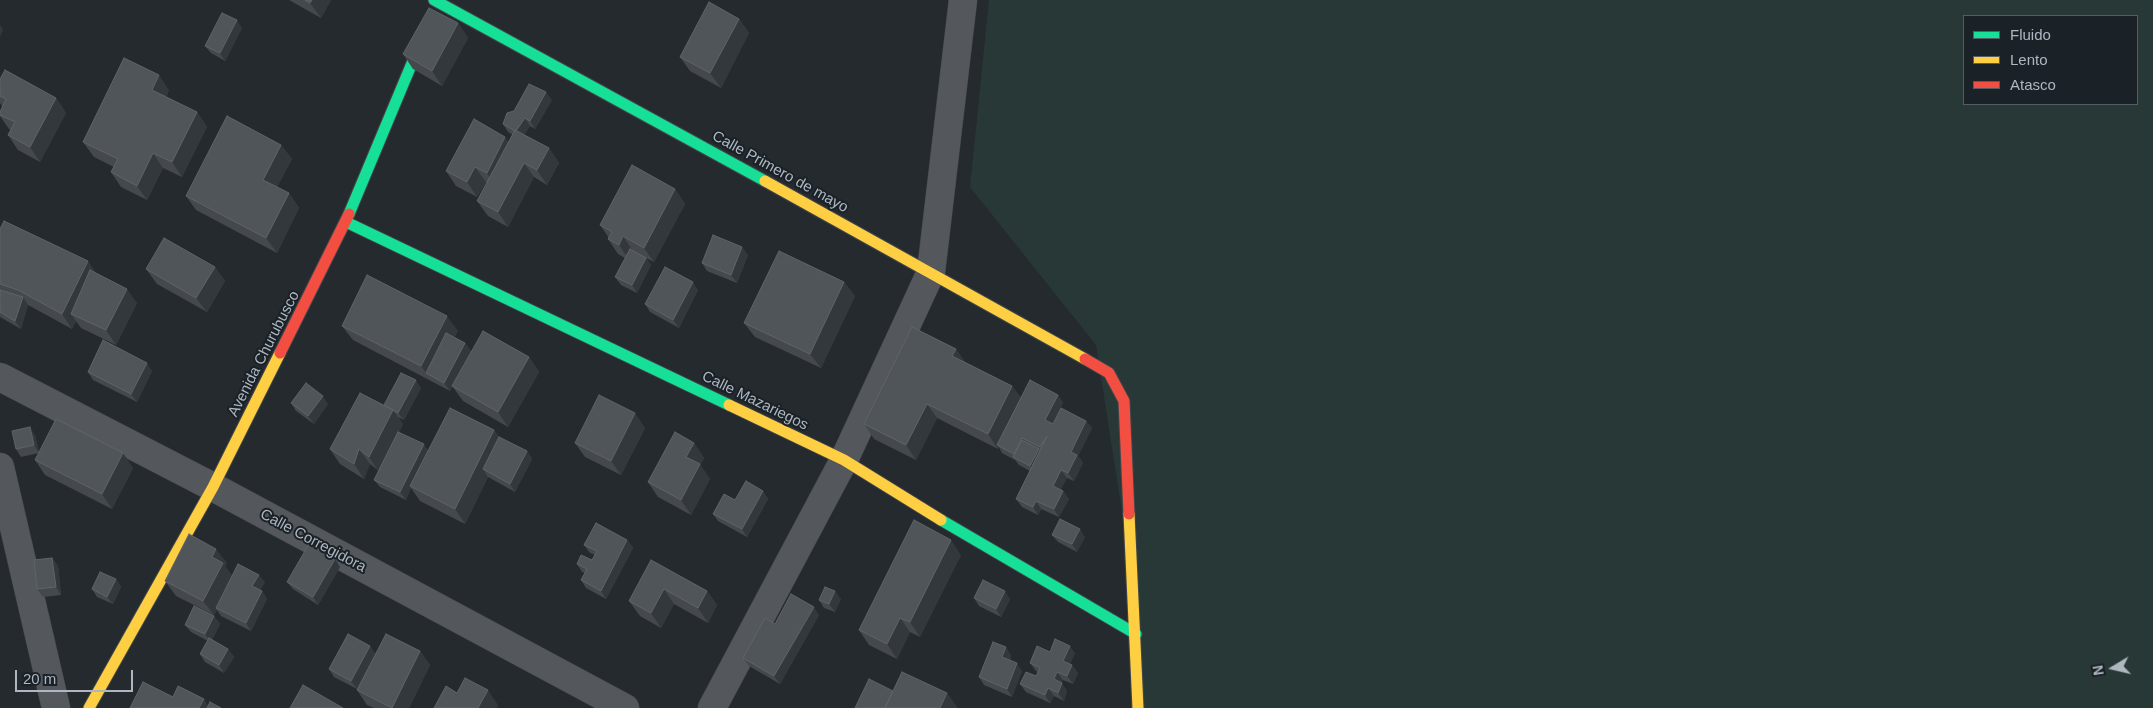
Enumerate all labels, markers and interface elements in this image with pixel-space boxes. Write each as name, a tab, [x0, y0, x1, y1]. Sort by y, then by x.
legend	[1963, 15, 2138, 105]
text: Fluido	[2010, 26, 2051, 43]
text: Lento	[2010, 51, 2048, 68]
text: Atasco	[2010, 76, 2056, 93]
street label: Calle Primero de mayo	[709, 127, 851, 217]
street label: Avenida Churubusco	[224, 288, 304, 420]
street label: Calle Mazariegos	[699, 368, 811, 434]
street label: Calle Corregidora	[257, 505, 369, 577]
north arrow	[2088, 643, 2138, 693]
scale bar	[18, 660, 135, 692]
text: N	[2089, 664, 2107, 677]
text: 20 m	[23, 670, 56, 687]

